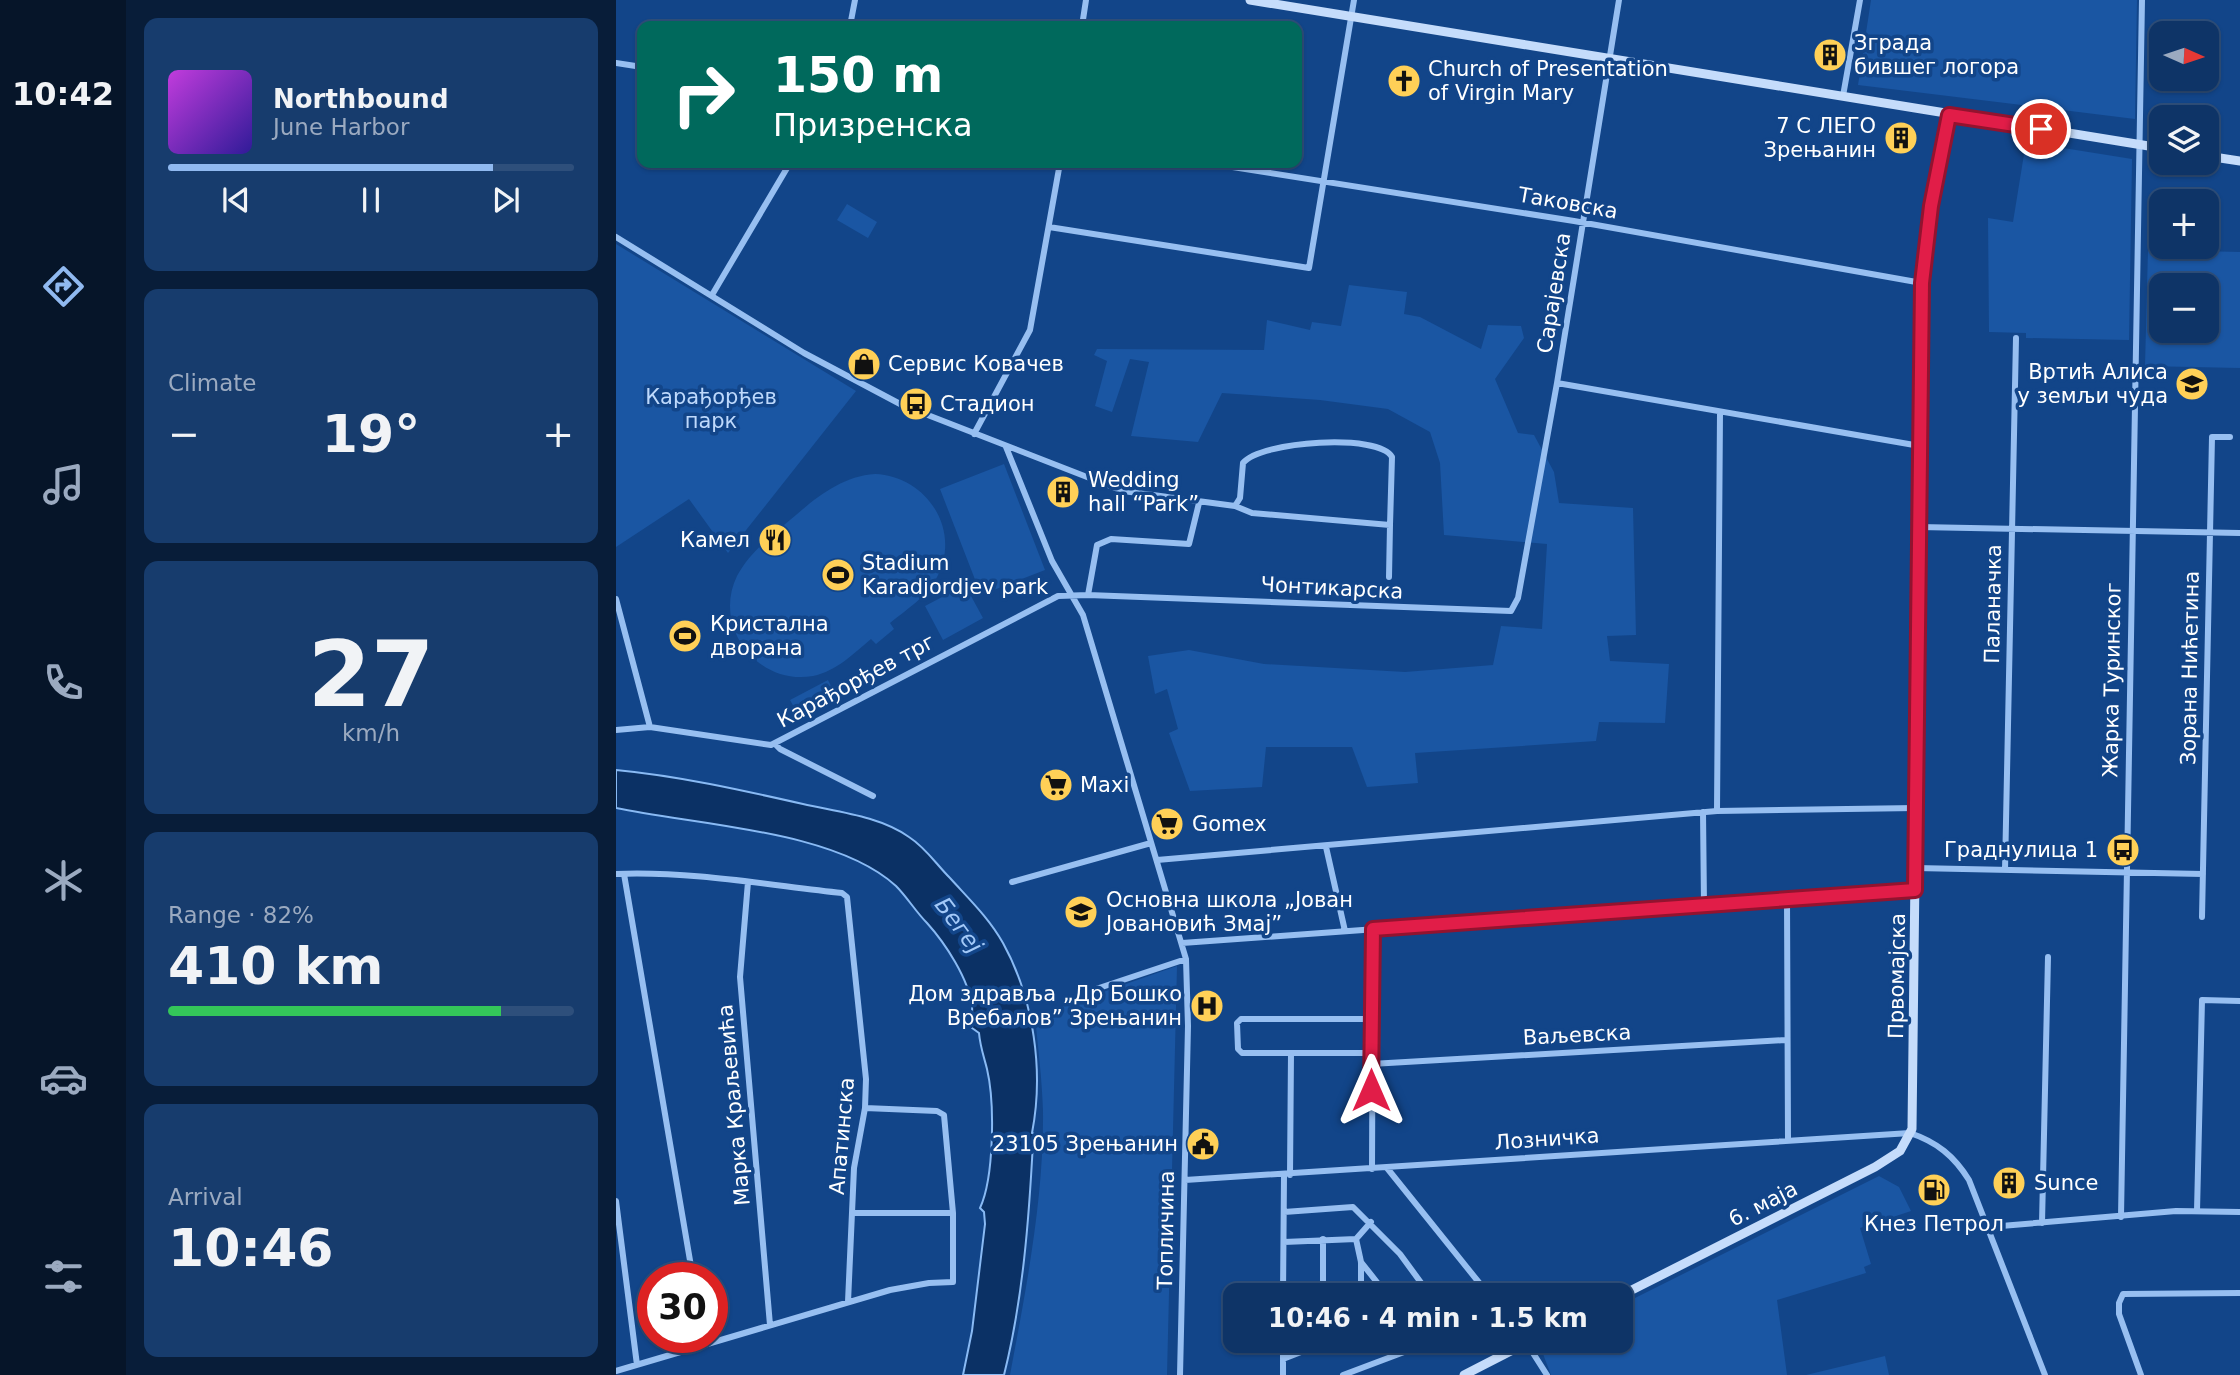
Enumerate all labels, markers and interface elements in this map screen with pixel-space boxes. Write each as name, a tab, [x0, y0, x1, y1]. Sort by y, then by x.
north arrow	[2149, 21, 2219, 91]
map controls	[2149, 21, 2219, 343]
place label: Зграда бившег логора	[1854, 31, 2019, 79]
building icon: Зграда бившег логора	[1811, 36, 1849, 74]
text: 150 m	[773, 47, 943, 104]
icon: right	[658, 49, 749, 140]
place label: Church of Presentation of Virgin Mary	[1428, 57, 1668, 105]
church icon: Church of Presentation of Virgin Mary	[1385, 62, 1423, 100]
text: 10:42	[12, 75, 114, 113]
text: Northbound	[273, 84, 449, 114]
pin	[2011, 99, 2071, 159]
button: layers	[2149, 105, 2219, 175]
text: Призренска	[773, 106, 973, 144]
icon: arrive	[2022, 110, 2060, 148]
text: June Harbor	[273, 114, 409, 140]
place label: 7 С ЛЕГО Зрењанин	[1763, 114, 1876, 162]
building icon: 7 С ЛЕГО Зрењанин	[1882, 119, 1920, 157]
icon: previous	[217, 181, 255, 219]
icon: pause	[352, 181, 390, 219]
icon: next	[487, 181, 525, 219]
street label: Таковска	[1515, 182, 1620, 224]
button: +	[2149, 189, 2219, 259]
street label: Сарајевска	[1533, 231, 1575, 355]
icon: directions	[39, 262, 88, 311]
button: −	[2149, 273, 2219, 343]
shop icon: Сервис Ковачев	[845, 345, 883, 383]
place label: Сервис Ковачев	[888, 352, 1064, 376]
place label: Вртић Алиса у земљи чуда	[2017, 360, 2168, 408]
school or university icon: Вртић Алиса у земљи чуда	[2173, 365, 2211, 403]
text: Climate	[168, 370, 257, 396]
park label: Карађорђев парк	[645, 385, 777, 433]
bus stop icon: Стадион	[897, 385, 935, 423]
place label: Стадион	[940, 392, 1035, 416]
text: 19°	[322, 404, 420, 464]
text: −	[168, 412, 200, 456]
text: +	[542, 412, 574, 456]
icon: music	[39, 460, 88, 509]
place label: Wedding hall “Park”	[1088, 468, 1199, 516]
building icon: Wedding hall “Park”	[1044, 473, 1082, 511]
restaurant icon: Камел	[756, 521, 794, 559]
place label: Камел	[680, 528, 750, 552]
street label: Паланачка	[1980, 544, 2006, 664]
place label: Stadium Karadjordjev park	[862, 551, 1049, 599]
sports icon: Stadium Karadjordjev park	[819, 556, 857, 594]
street label: Зорана Нићетина	[2176, 571, 2204, 765]
street label: Чонтикарска	[1260, 572, 1404, 604]
street label: Жарка Туринског	[2098, 582, 2126, 778]
place label: Кристална дворана	[710, 612, 829, 660]
sports icon: Кристална дворана	[666, 617, 704, 655]
text: 27	[308, 622, 434, 727]
street label: Карађорђев трг	[773, 629, 939, 733]
icon: phone	[39, 658, 88, 707]
text: km/h	[342, 720, 400, 746]
supermarket icon: Maxi	[1037, 766, 1075, 804]
place label: Maxi	[1080, 773, 1129, 797]
supermarket icon: Gomex	[1148, 805, 1186, 843]
place label: Gomex	[1192, 812, 1267, 836]
bus stop icon: Граднулица 1	[2104, 831, 2142, 869]
place label: Граднулица 1	[1944, 838, 2098, 862]
icon: climate	[39, 856, 88, 905]
place label: Основна школа „Јован Јовановић Змај”	[1104, 888, 1353, 936]
water label: Бегеј	[930, 892, 989, 958]
school or university icon: Основна школа „Јован Јовановић Змај”	[1062, 893, 1100, 931]
text: Range · 82%	[168, 902, 314, 928]
street label: Првомајска	[1884, 913, 1910, 1039]
text: 410 km	[168, 936, 383, 996]
place label: Дом здравља „Др Бошко Вребалов” Зрењанин	[908, 982, 1182, 1030]
hospital icon: Дом здравља „Др Бошко Вребалов” Зрењанин	[1188, 987, 1226, 1025]
street label: Марка Краљевића	[713, 1003, 755, 1207]
street label: Ваљевска	[1522, 1020, 1632, 1050]
position arrow	[1334, 1053, 1408, 1127]
icon: car	[39, 1054, 88, 1103]
street label: Апатинска	[825, 1076, 859, 1196]
street label: Лозничка	[1494, 1123, 1600, 1155]
public building icon: 23105 Зрењанин	[1184, 1125, 1222, 1163]
place label: 23105 Зрењанин	[992, 1132, 1178, 1156]
building icon: Sunce	[1990, 1164, 2028, 1202]
street label: Топличина	[1153, 1170, 1179, 1291]
fuel station icon: Кнез Петрол	[1915, 1171, 1953, 1209]
place label: Sunce	[2034, 1171, 2098, 1195]
street label: 6. маја	[1725, 1176, 1801, 1232]
text: Arrival	[168, 1184, 243, 1210]
place label: Кнез Петрол	[1864, 1212, 2004, 1236]
text: 10:46	[168, 1218, 334, 1278]
icon: filters	[39, 1252, 88, 1301]
speed limit sign: 30	[637, 1262, 728, 1353]
text: 10:46 · 4 min · 1.5 km	[1268, 1303, 1588, 1333]

